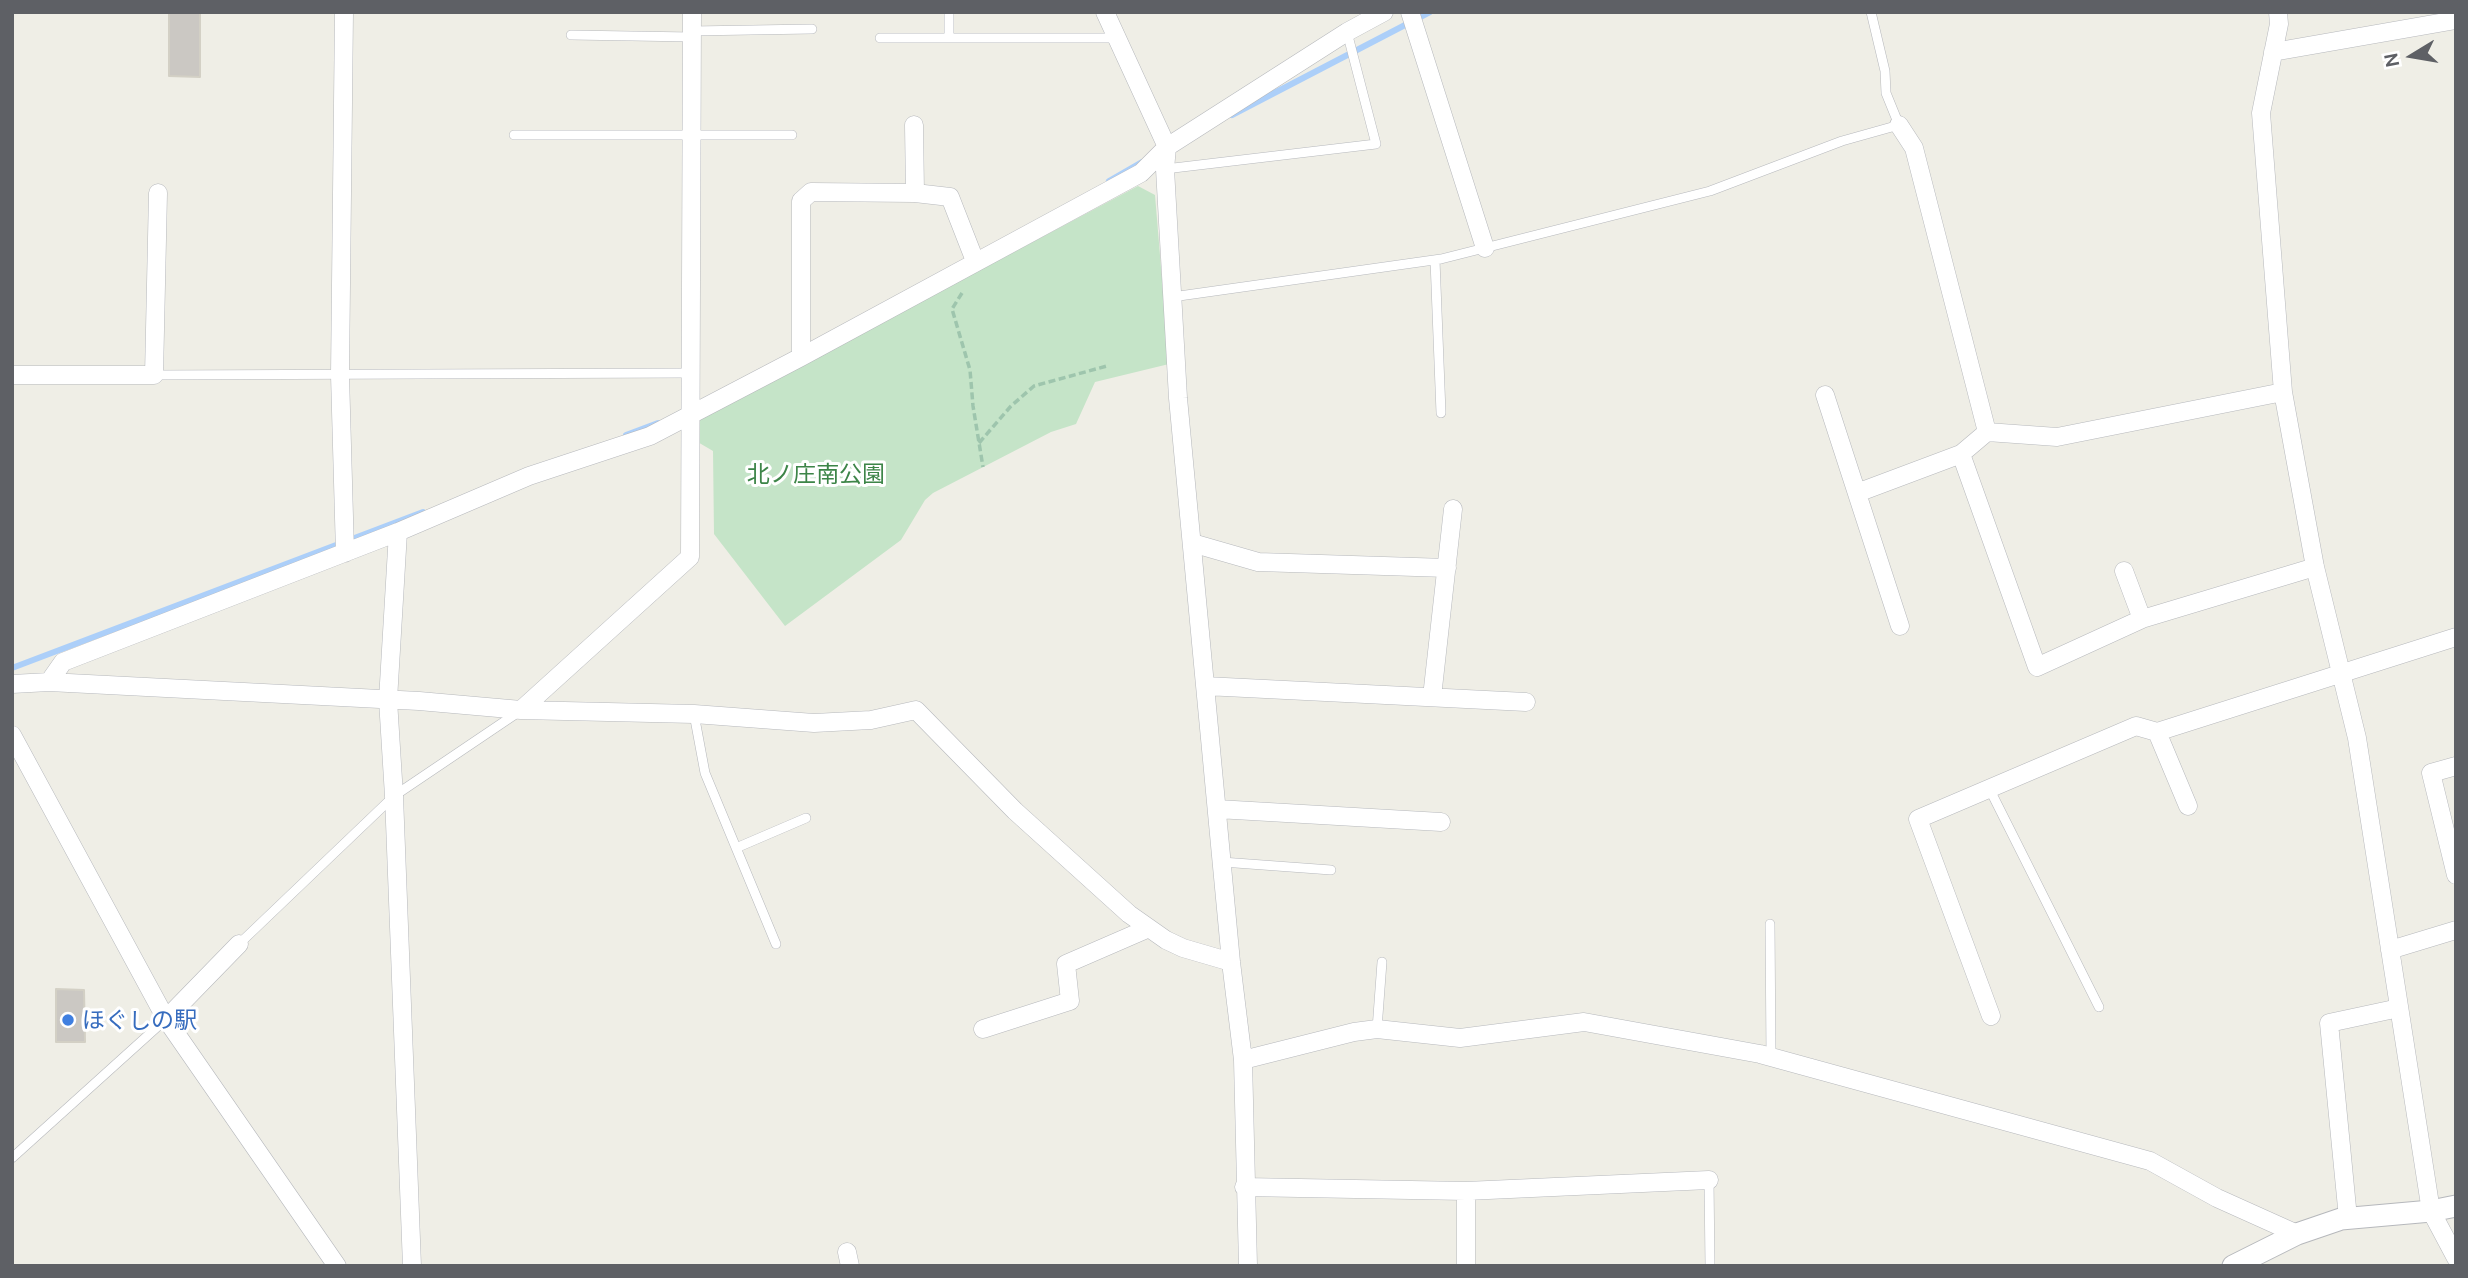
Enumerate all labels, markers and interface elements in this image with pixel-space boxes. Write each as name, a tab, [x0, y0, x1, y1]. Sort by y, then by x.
north arrow	[2377, 21, 2447, 91]
text: N	[2379, 51, 2404, 69]
park label: 北ノ庄南公園	[747, 460, 885, 488]
place label: ほぐしの駅	[82, 1006, 197, 1034]
marker: ほぐしの駅	[60, 1012, 76, 1028]

